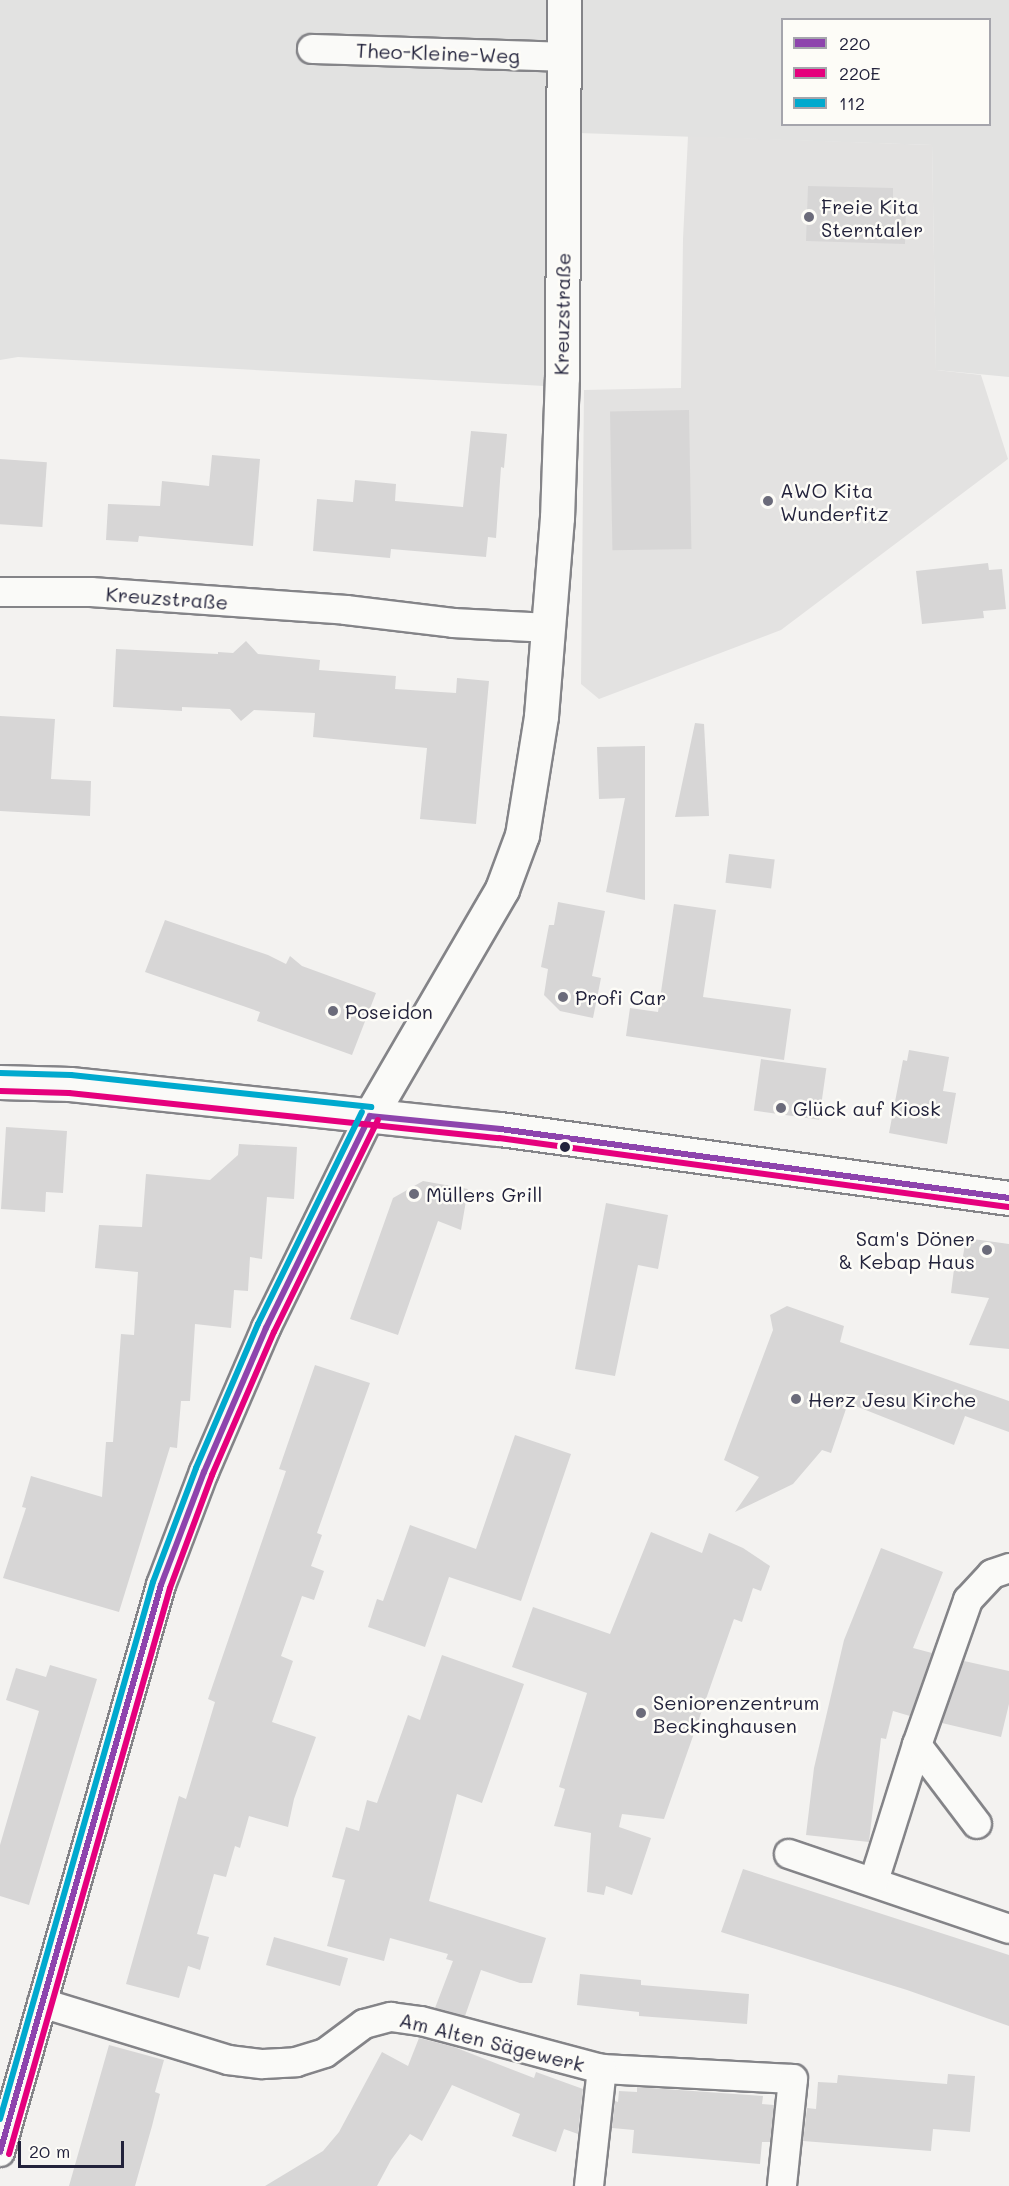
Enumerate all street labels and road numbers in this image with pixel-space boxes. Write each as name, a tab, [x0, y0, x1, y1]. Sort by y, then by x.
street label: Theo-Kleine-Weg	[356, 38, 520, 68]
street label: Kreuzstraße	[549, 252, 575, 376]
street label: Kreuzstraße	[105, 582, 229, 614]
street label: Am Alten Sägewerk	[397, 2007, 587, 2077]

